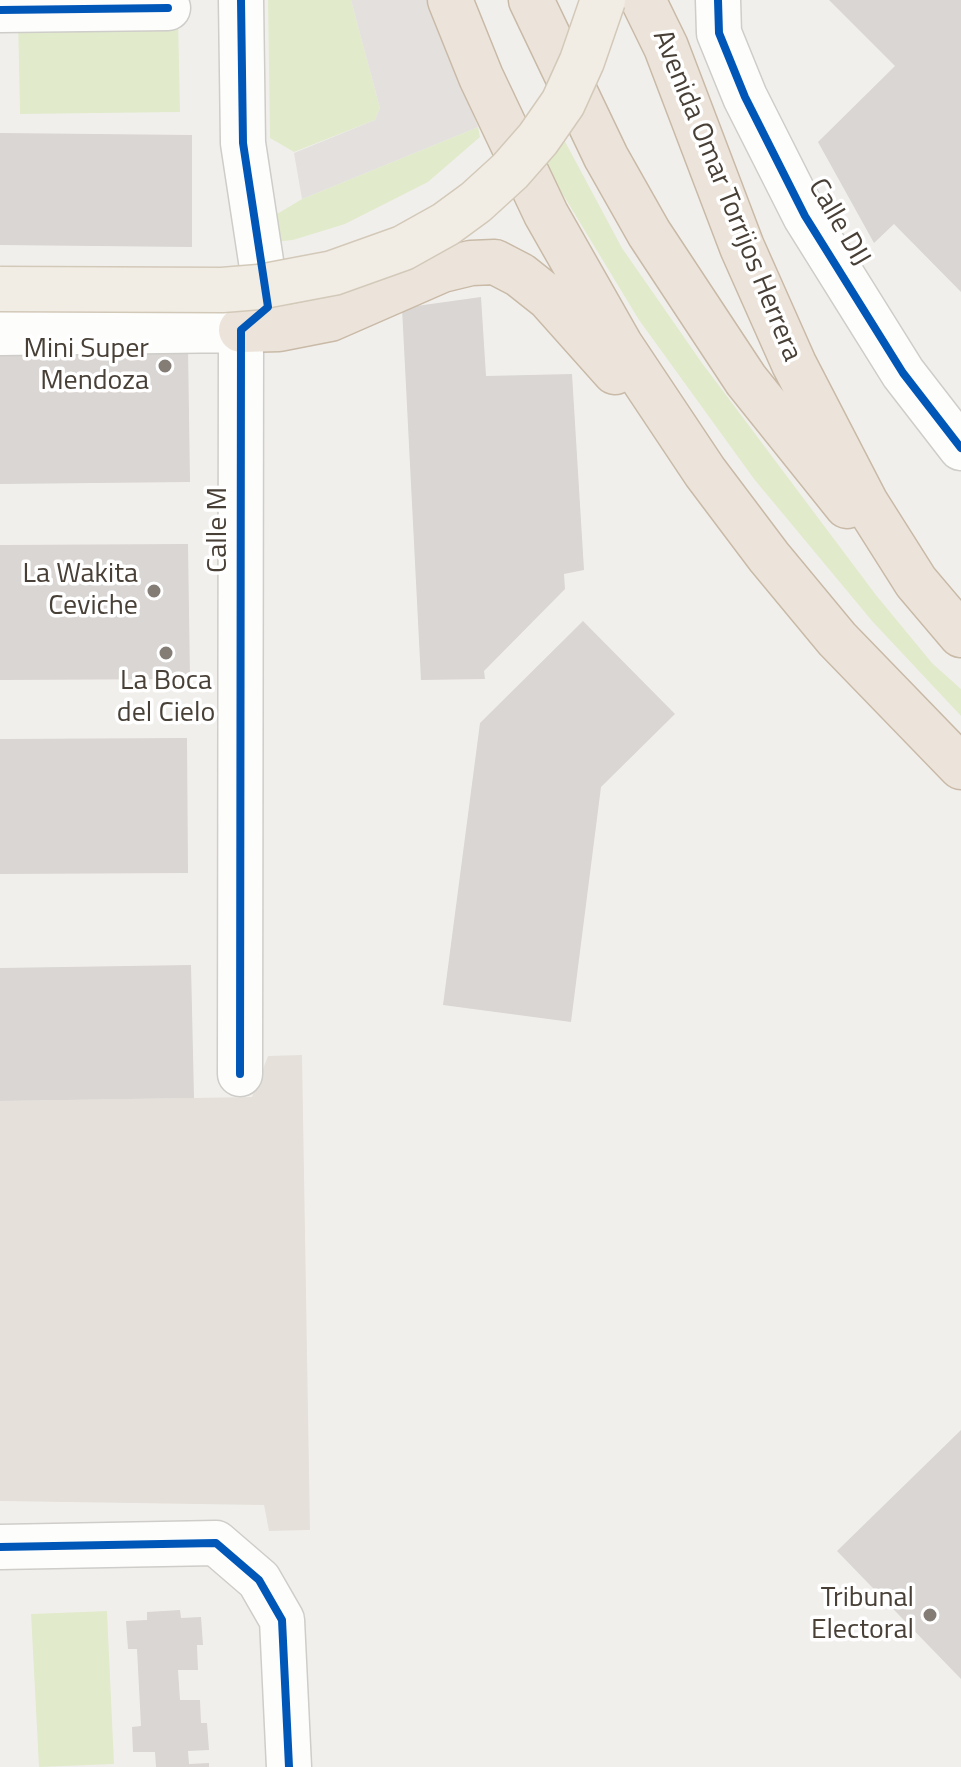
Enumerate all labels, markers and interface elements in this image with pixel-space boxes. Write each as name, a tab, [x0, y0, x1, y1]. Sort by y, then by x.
street label: Avenida Omar Torrijos Herrera	[644, 26, 808, 366]
street label: Calle DIJ	[800, 173, 876, 273]
place label: Mini Super Mendoza	[23, 333, 149, 399]
marker: Mini Super Mendoza	[156, 357, 174, 375]
street label: Calle M	[202, 487, 236, 573]
place label: La Wakita Ceviche	[23, 558, 138, 624]
marker: La Wakita Ceviche	[145, 582, 163, 600]
marker: La Boca del Cielo	[157, 644, 175, 662]
place label: La Boca del Cielo	[117, 665, 215, 731]
place label: Tribunal Electoral	[811, 1582, 914, 1648]
marker: Tribunal Electoral	[921, 1606, 939, 1624]

